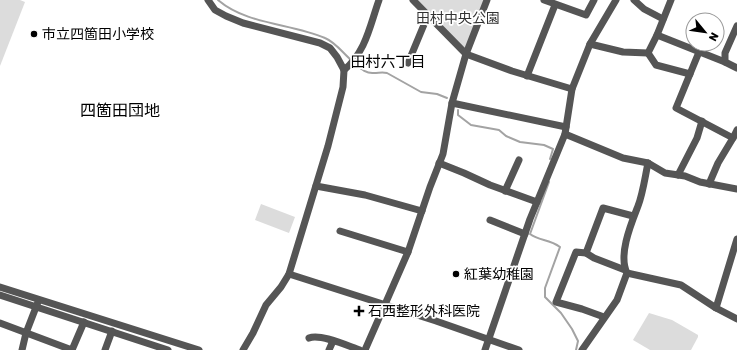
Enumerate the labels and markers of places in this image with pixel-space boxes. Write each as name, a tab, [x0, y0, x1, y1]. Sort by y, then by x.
place label: 市立四箇田小学校	[42, 26, 154, 43]
marker: 市立四箇田小学校	[29, 29, 39, 39]
place label: 紅葉幼稚園	[464, 266, 534, 283]
marker: 紅葉幼稚園	[451, 269, 461, 279]
place label: 石西整形外科医院	[368, 303, 480, 320]
marker: 石西整形外科医院	[353, 305, 365, 317]

